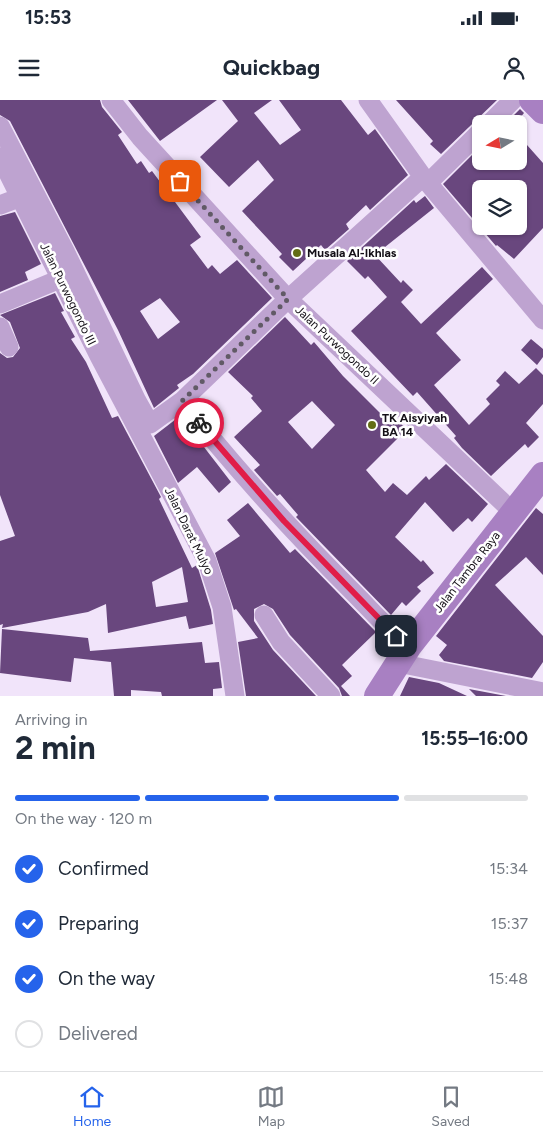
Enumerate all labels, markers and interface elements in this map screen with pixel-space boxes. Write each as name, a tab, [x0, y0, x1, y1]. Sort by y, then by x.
text: 15:53	[25, 6, 71, 29]
icon: menu	[15, 54, 43, 82]
text: Quickbag	[223, 54, 320, 81]
icon: person	[500, 54, 528, 82]
north arrow	[472, 115, 528, 170]
map controls	[472, 115, 527, 235]
pin	[159, 160, 201, 202]
icon: bag	[166, 167, 194, 195]
button: layers	[472, 180, 527, 235]
street label: Jalan Purwogondo III	[37, 241, 99, 347]
place label: Musala Al-Ikhlas	[307, 246, 397, 260]
marker: Musala Al-Ikhlas	[291, 247, 303, 259]
street label: Jalan Purwogondo II	[292, 303, 382, 387]
courier	[174, 398, 224, 448]
icon: bike	[185, 409, 213, 437]
place label: TK Aisyiyah BA 14	[382, 411, 447, 439]
marker: TK Aisyiyah BA 14	[366, 419, 378, 431]
street label: Jalan Darat Mulyo	[162, 485, 216, 577]
street label: Jalan Tambra Raya	[431, 529, 503, 615]
pin	[375, 615, 417, 657]
icon: home	[382, 622, 410, 650]
text: Arriving in	[15, 710, 87, 729]
text: 15:55–16:00	[421, 727, 528, 750]
text: 2 min	[15, 729, 96, 767]
text: On the way · 120 m	[15, 809, 152, 828]
icon: check	[15, 855, 43, 883]
text: Confirmed	[58, 857, 149, 880]
text: 15:34	[490, 859, 528, 878]
icon: check	[15, 910, 43, 938]
text: Preparing	[58, 912, 139, 935]
text: 15:37	[491, 914, 528, 933]
icon: check	[15, 965, 43, 993]
text: On the way	[58, 967, 155, 990]
text: 15:48	[488, 969, 528, 988]
text: Delivered	[58, 1022, 138, 1045]
tab: Home	[73, 1083, 111, 1130]
tab: Map	[257, 1083, 285, 1130]
tab: Saved	[431, 1083, 470, 1130]

